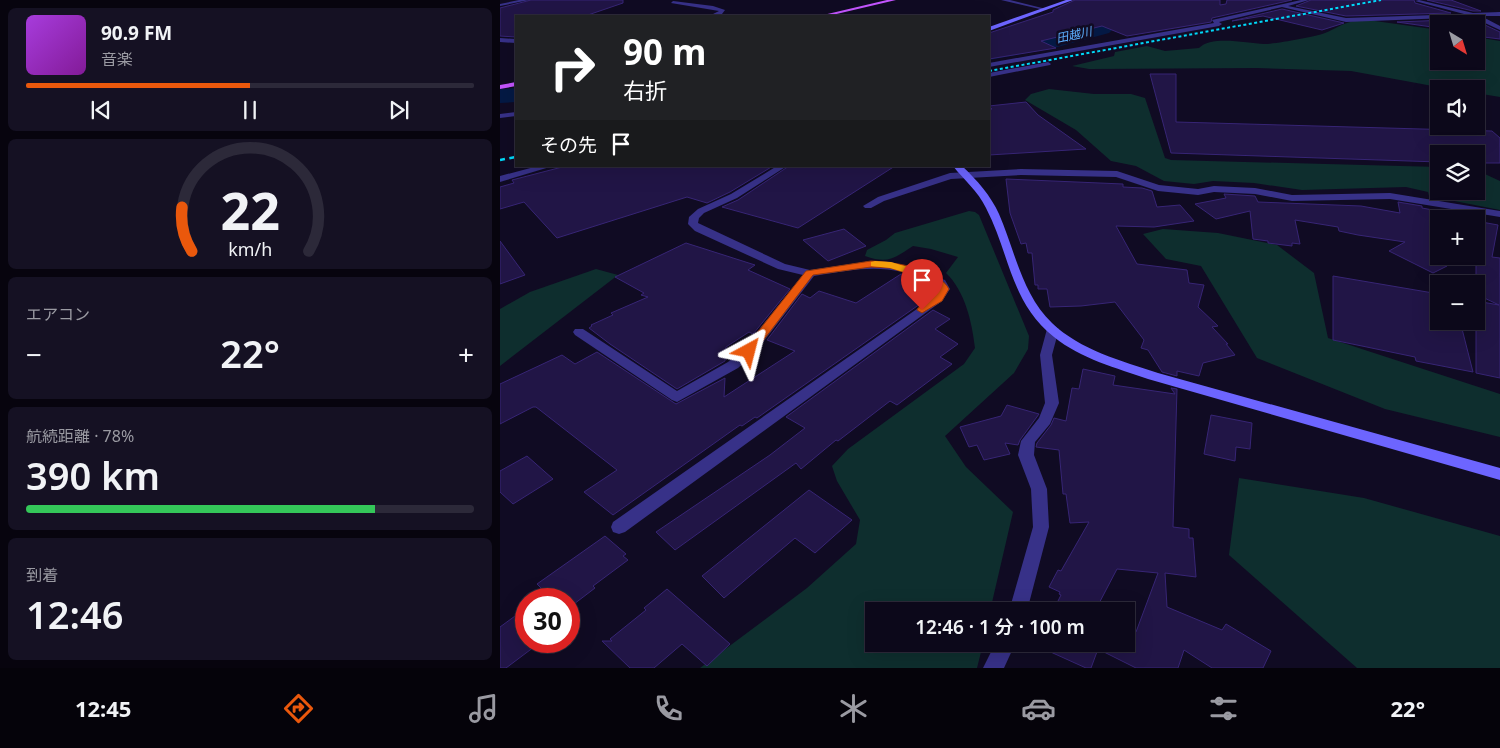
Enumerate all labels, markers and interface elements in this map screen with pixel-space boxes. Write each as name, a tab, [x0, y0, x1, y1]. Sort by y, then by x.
north arrow	[1430, 15, 1485, 70]
map controls	[1430, 15, 1485, 330]
text: 90.9 FM	[101, 20, 172, 46]
water label: 田越川	[1055, 22, 1095, 47]
text: 90 m	[623, 28, 706, 75]
icon: right	[540, 35, 605, 100]
text: 音楽	[101, 48, 133, 70]
text: 右折	[623, 75, 667, 105]
button: sound	[1430, 80, 1485, 135]
icon: previous	[87, 96, 115, 124]
icon: pause	[236, 96, 264, 124]
icon: next	[385, 96, 413, 124]
icon: arrive	[607, 130, 635, 158]
text: その先	[540, 132, 597, 158]
button: layers	[1430, 145, 1485, 200]
text: 22	[220, 174, 280, 245]
button: +	[1430, 210, 1485, 265]
text: km/h	[228, 237, 272, 261]
pin	[901, 259, 943, 310]
icon: arrive	[908, 266, 936, 294]
button: −	[1430, 275, 1485, 330]
text: エアコン	[26, 303, 90, 325]
position arrow	[722, 324, 774, 376]
text: 22°	[220, 327, 280, 379]
text: −	[26, 335, 42, 373]
text: +	[458, 335, 474, 373]
text: 航続距離 · 78%	[26, 425, 134, 447]
text: 390 km	[26, 449, 160, 501]
text: 到着	[26, 564, 58, 586]
text: 12:46	[26, 588, 123, 640]
speed limit sign: 30	[515, 588, 580, 653]
text: 12:46 · 1 分 · 100 m	[915, 614, 1085, 640]
icon: directions	[281, 691, 316, 726]
icon: music	[466, 691, 501, 726]
icon: phone	[651, 691, 686, 726]
icon: climate	[836, 691, 871, 726]
icon: car	[1021, 691, 1056, 726]
icon: filters	[1206, 691, 1241, 726]
text: 12:45	[75, 693, 131, 723]
text: 22°	[1390, 693, 1425, 723]

